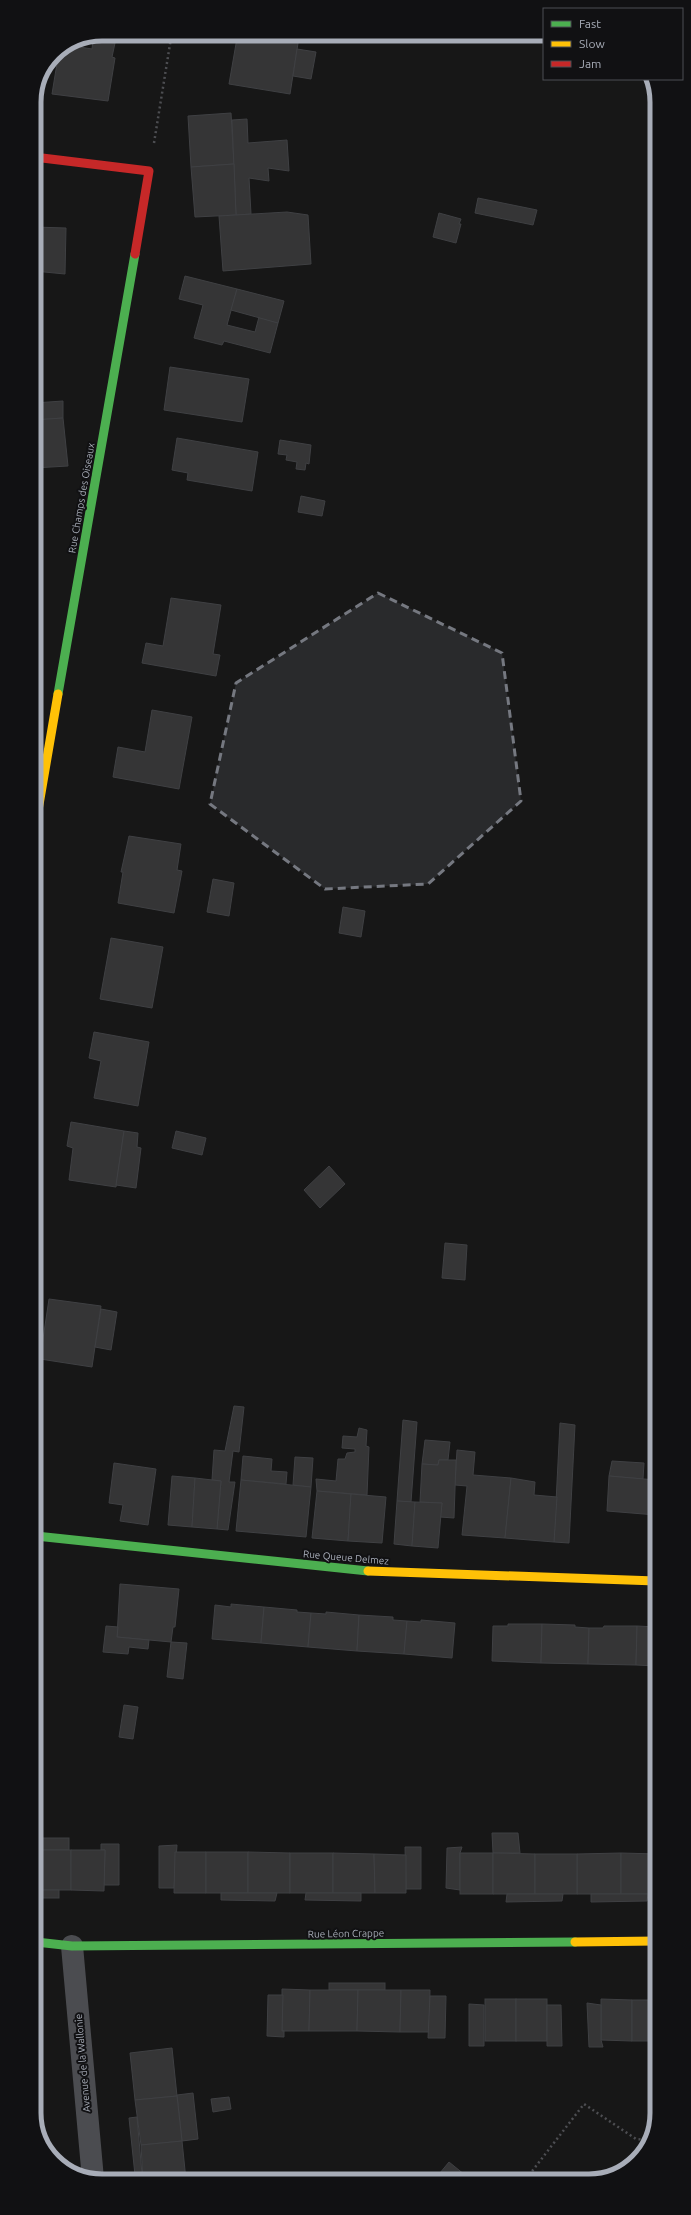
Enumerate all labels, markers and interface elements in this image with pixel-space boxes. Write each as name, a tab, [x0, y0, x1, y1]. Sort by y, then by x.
legend	[543, 8, 683, 80]
text: Fast	[579, 17, 601, 30]
text: Slow	[579, 37, 605, 50]
text: Jam	[579, 57, 601, 70]
street label: Rue Champs des Oiseaux	[66, 442, 97, 554]
street label: Rue Queue Delmez	[303, 1548, 390, 1567]
street label: Rue Léon Crappe	[308, 1927, 384, 1940]
street label: Avenue de la Wallonie	[73, 2013, 92, 2113]

